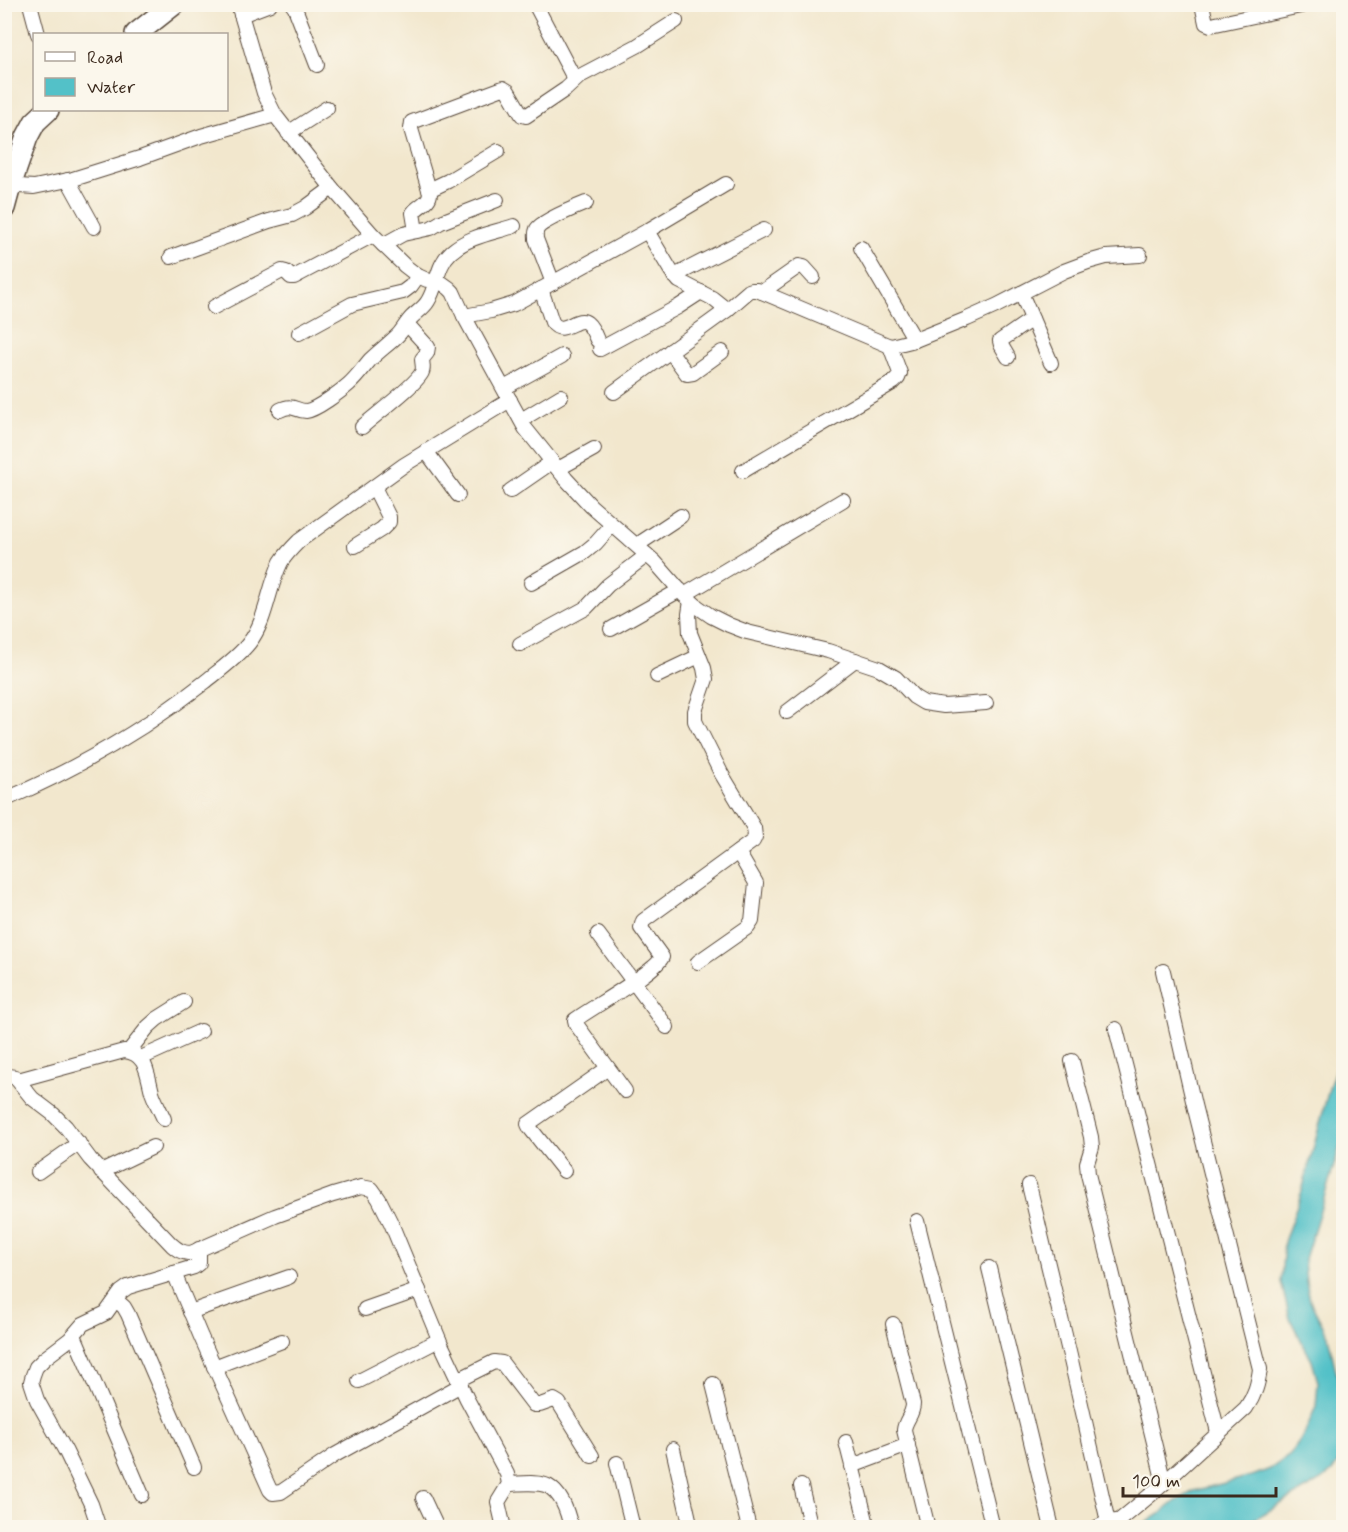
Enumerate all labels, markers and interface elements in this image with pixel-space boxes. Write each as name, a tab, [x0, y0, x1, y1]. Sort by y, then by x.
legend	[33, 33, 228, 111]
text: Road	[87, 46, 123, 70]
text: Water	[87, 76, 136, 100]
scale bar	[1123, 1460, 1276, 1498]
text: 100 m	[1132, 1470, 1180, 1494]

